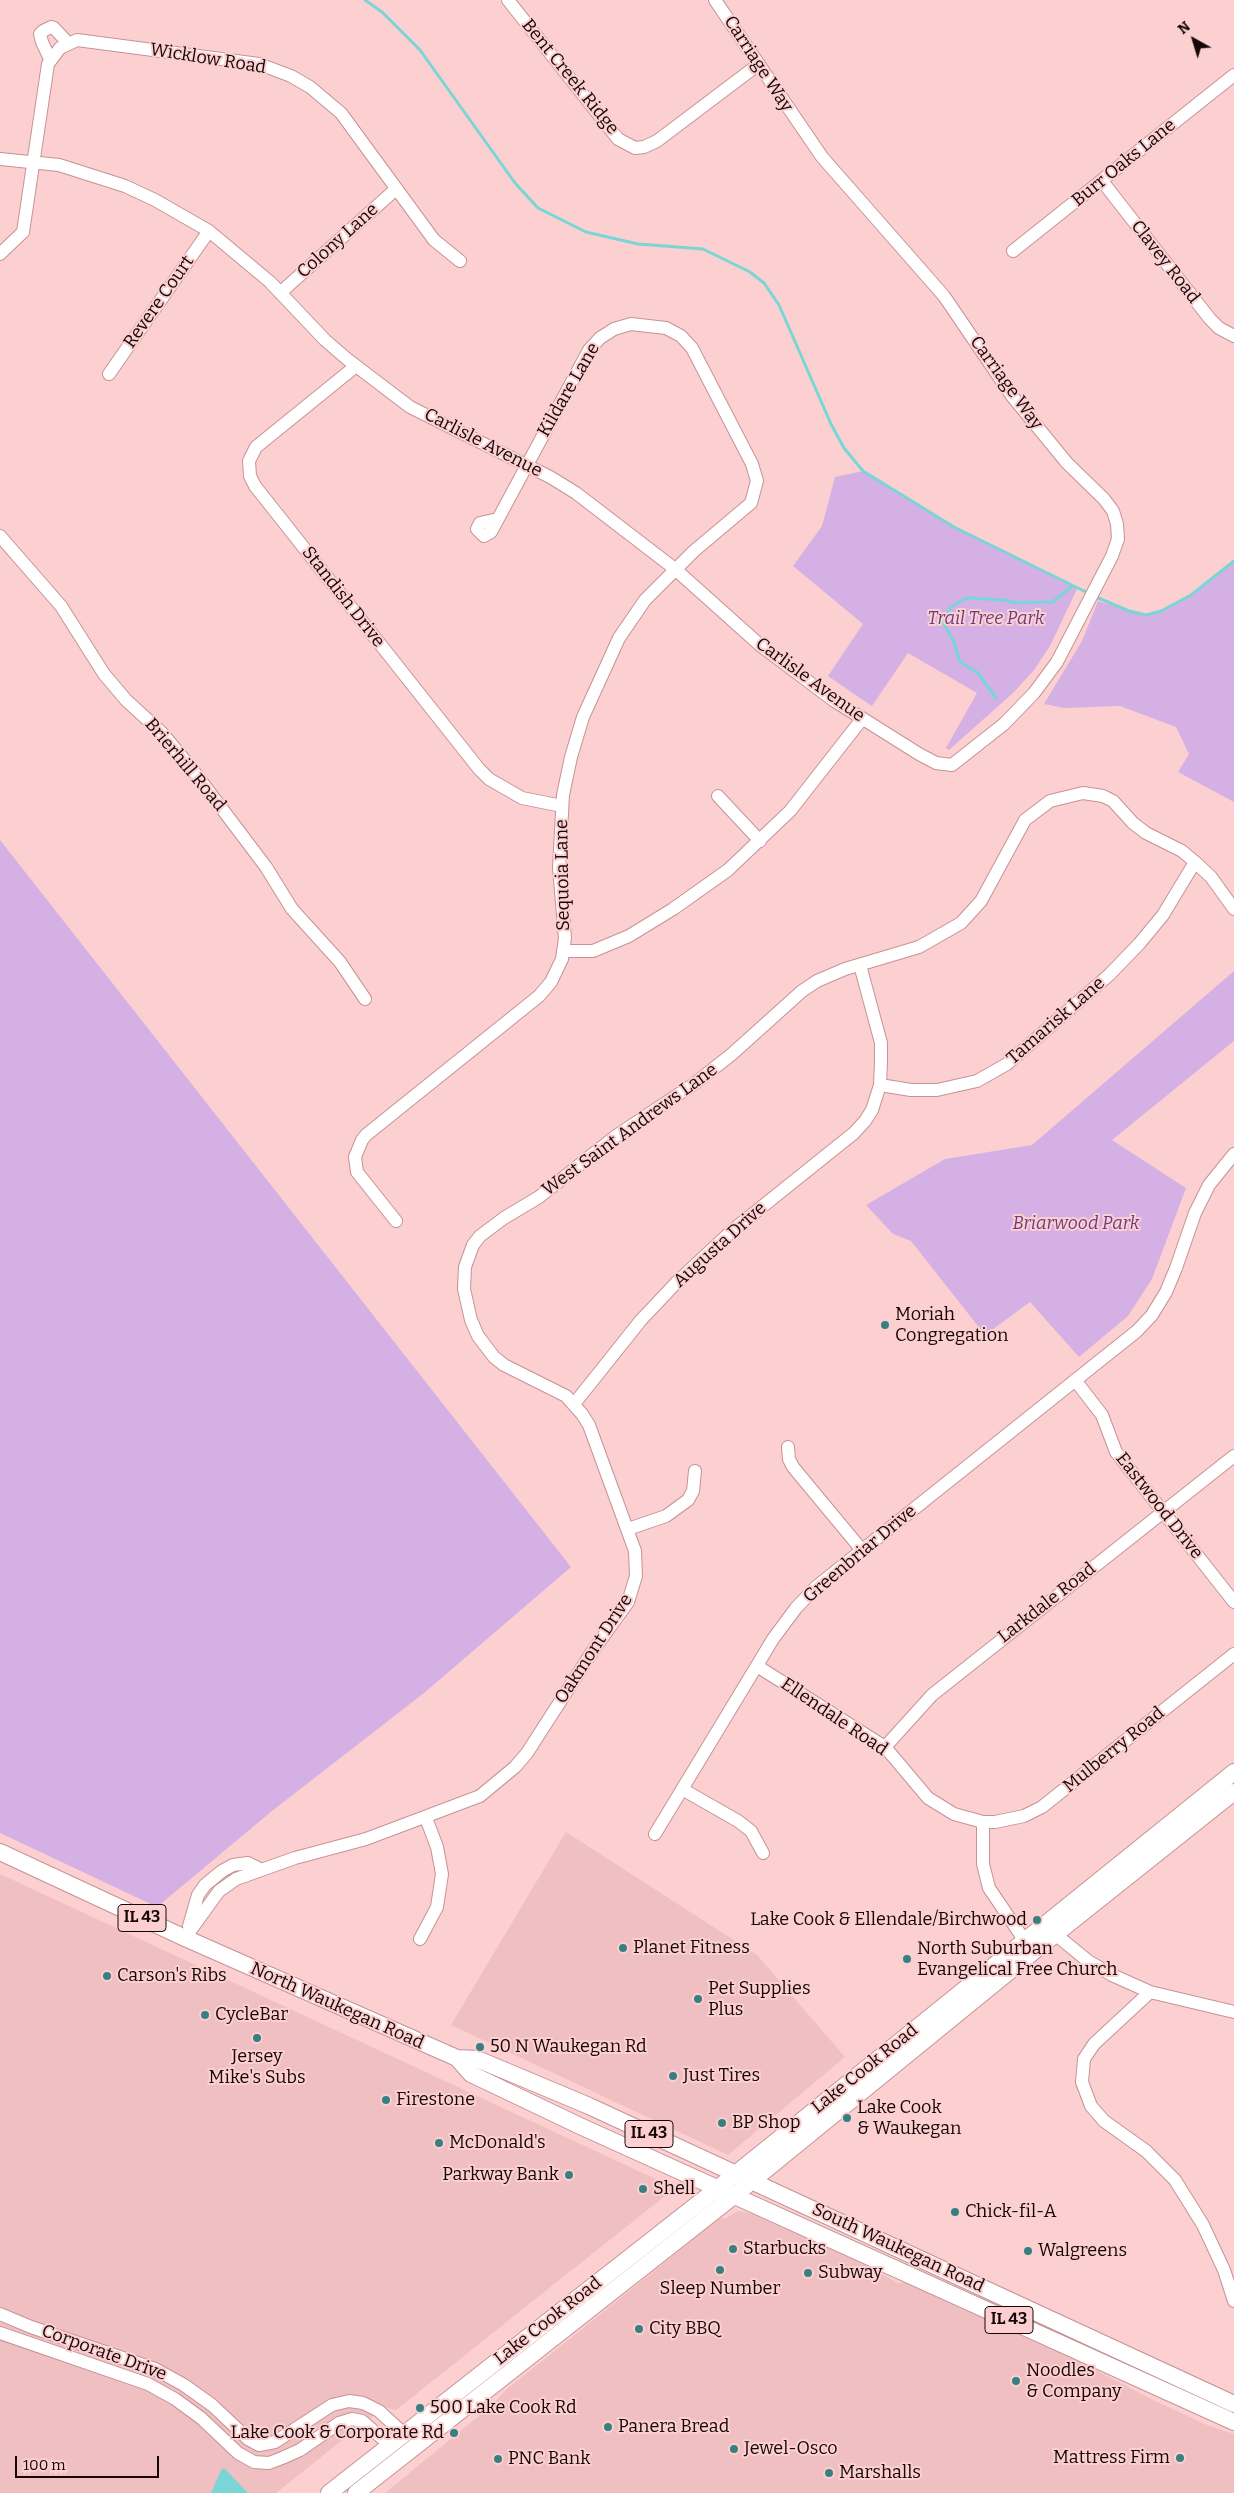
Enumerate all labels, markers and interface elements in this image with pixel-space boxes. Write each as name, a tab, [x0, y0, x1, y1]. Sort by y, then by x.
street label: Carriage Way	[719, 12, 797, 116]
street label: Bent Creek Ridge	[517, 15, 623, 139]
north arrow	[1169, 15, 1219, 65]
text: N	[1175, 18, 1194, 38]
street label: Wicklow Road	[148, 39, 268, 79]
street label: Burr Oaks Lane	[1068, 115, 1180, 211]
street label: Colony Lane	[293, 199, 383, 283]
street label: Clavey Road	[1126, 216, 1204, 308]
street label: Revere Court	[119, 252, 199, 352]
street label: Carriage Way	[965, 332, 1047, 434]
street label: Kildare Lane	[533, 339, 605, 441]
street label: Carlisle Avenue	[420, 404, 546, 482]
street label: Standish Drive	[297, 542, 389, 652]
park label: Trail Tree Park	[928, 608, 1044, 630]
street label: Carlisle Avenue	[751, 633, 869, 727]
street label: Brierhill Road	[140, 714, 230, 816]
street label: Sequoia Lane	[551, 819, 575, 931]
street label: Tamarisk Lane	[1003, 973, 1109, 1069]
street label: West Saint Andrews Lane	[538, 1059, 722, 1201]
street label: Augusta Drive	[669, 1198, 771, 1292]
park label: Briarwood Park	[1012, 1213, 1140, 1235]
place label: Moriah Congregation	[895, 1304, 1008, 1346]
marker: Moriah Congregation	[879, 1319, 891, 1331]
street label: Eastwood Drive	[1111, 1449, 1207, 1563]
street label: Greenbriar Drive	[799, 1500, 921, 1608]
street label: Larkdale Road	[994, 1558, 1100, 1648]
street label: Oakmont Drive	[551, 1590, 637, 1708]
street label: Ellendale Road	[777, 1673, 891, 1761]
street label: Mulberry Road	[1059, 1703, 1169, 1797]
road number: IL 43	[118, 1905, 166, 1932]
place label: Lake Cook & Ellendale/Birchwood	[750, 1909, 1027, 1931]
marker: Lake Cook & Ellendale/Birchwood	[1031, 1914, 1043, 1926]
place label: Planet Fitness	[633, 1937, 750, 1959]
place label: North Suburban Evangelical Free Church	[917, 1938, 1117, 1980]
marker: Planet Fitness	[617, 1942, 629, 1954]
marker: North Suburban Evangelical Free Church	[901, 1953, 913, 1965]
street label: North Waukegan Road	[247, 1958, 427, 2054]
place label: Carson's Ribs	[117, 1965, 227, 1987]
marker: Carson's Ribs	[101, 1970, 113, 1982]
place label: Pet Supplies Plus	[708, 1978, 811, 2020]
marker: Pet Supplies Plus	[692, 1993, 704, 2005]
place label: CycleBar	[215, 2004, 288, 2026]
marker: CycleBar	[199, 2009, 211, 2021]
street label: Lake Cook Road	[807, 2020, 923, 2118]
marker: Jersey Mike's Subs	[251, 2032, 263, 2044]
place label: 50 N Waukegan Rd	[490, 2036, 647, 2058]
marker: 50 N Waukegan Rd	[474, 2041, 486, 2053]
place label: Jersey Mike's Subs	[208, 2046, 306, 2088]
place label: Just Tires	[683, 2065, 760, 2087]
marker: Just Tires	[667, 2070, 679, 2082]
place label: Firestone	[396, 2089, 475, 2111]
marker: Firestone	[380, 2094, 392, 2106]
place label: Lake Cook & Waukegan	[857, 2097, 961, 2140]
place label: BP Shop	[732, 2112, 801, 2134]
marker: Lake Cook & Waukegan	[841, 2112, 853, 2124]
marker: BP Shop	[716, 2117, 728, 2129]
road number: IL 43	[625, 2120, 673, 2148]
place label: McDonald's	[449, 2132, 546, 2154]
marker: McDonald's	[433, 2137, 445, 2149]
place label: Parkway Bank	[442, 2164, 559, 2186]
marker: Parkway Bank	[563, 2169, 575, 2181]
place label: Shell	[653, 2178, 695, 2200]
marker: Shell	[637, 2183, 649, 2195]
street label: South Waukegan Road	[808, 2199, 988, 2297]
place label: Chick-fil-A	[965, 2201, 1057, 2223]
marker: Chick-fil-A	[949, 2206, 961, 2218]
place label: Starbucks	[743, 2238, 826, 2260]
place label: Walgreens	[1038, 2240, 1127, 2262]
marker: Starbucks	[727, 2243, 739, 2255]
marker: Walgreens	[1022, 2245, 1034, 2257]
place label: Subway	[818, 2262, 883, 2284]
marker: Sleep Number	[714, 2264, 726, 2276]
marker: Subway	[802, 2267, 814, 2279]
street label: Lake Cook Road	[490, 2272, 606, 2370]
place label: Sleep Number	[660, 2278, 780, 2300]
road number: IL 43	[985, 2306, 1033, 2334]
place label: City BBQ	[649, 2318, 721, 2340]
street label: Corporate Drive	[38, 2320, 170, 2386]
marker: City BBQ	[633, 2323, 645, 2335]
place label: Noodles & Company	[1026, 2360, 1122, 2402]
marker: Noodles & Company	[1010, 2375, 1022, 2387]
place label: 500 Lake Cook Rd	[430, 2397, 577, 2419]
marker: 500 Lake Cook Rd	[414, 2402, 426, 2414]
place label: Panera Bread	[618, 2416, 729, 2438]
marker: Panera Bread	[602, 2421, 614, 2433]
place label: Lake Cook & Corporate Rd	[230, 2422, 444, 2444]
marker: Lake Cook & Corporate Rd	[448, 2427, 460, 2439]
place label: Jewel-Osco	[744, 2438, 838, 2460]
marker: Jewel-Osco	[728, 2443, 740, 2455]
scale bar	[18, 2446, 161, 2478]
place label: Mattress Firm	[1053, 2447, 1170, 2469]
place label: PNC Bank	[508, 2448, 590, 2470]
marker: Mattress Firm	[1174, 2452, 1186, 2464]
marker: PNC Bank	[492, 2453, 504, 2465]
text: 100 m	[23, 2456, 66, 2474]
place label: Marshalls	[839, 2462, 921, 2484]
marker: Marshalls	[823, 2467, 835, 2479]

